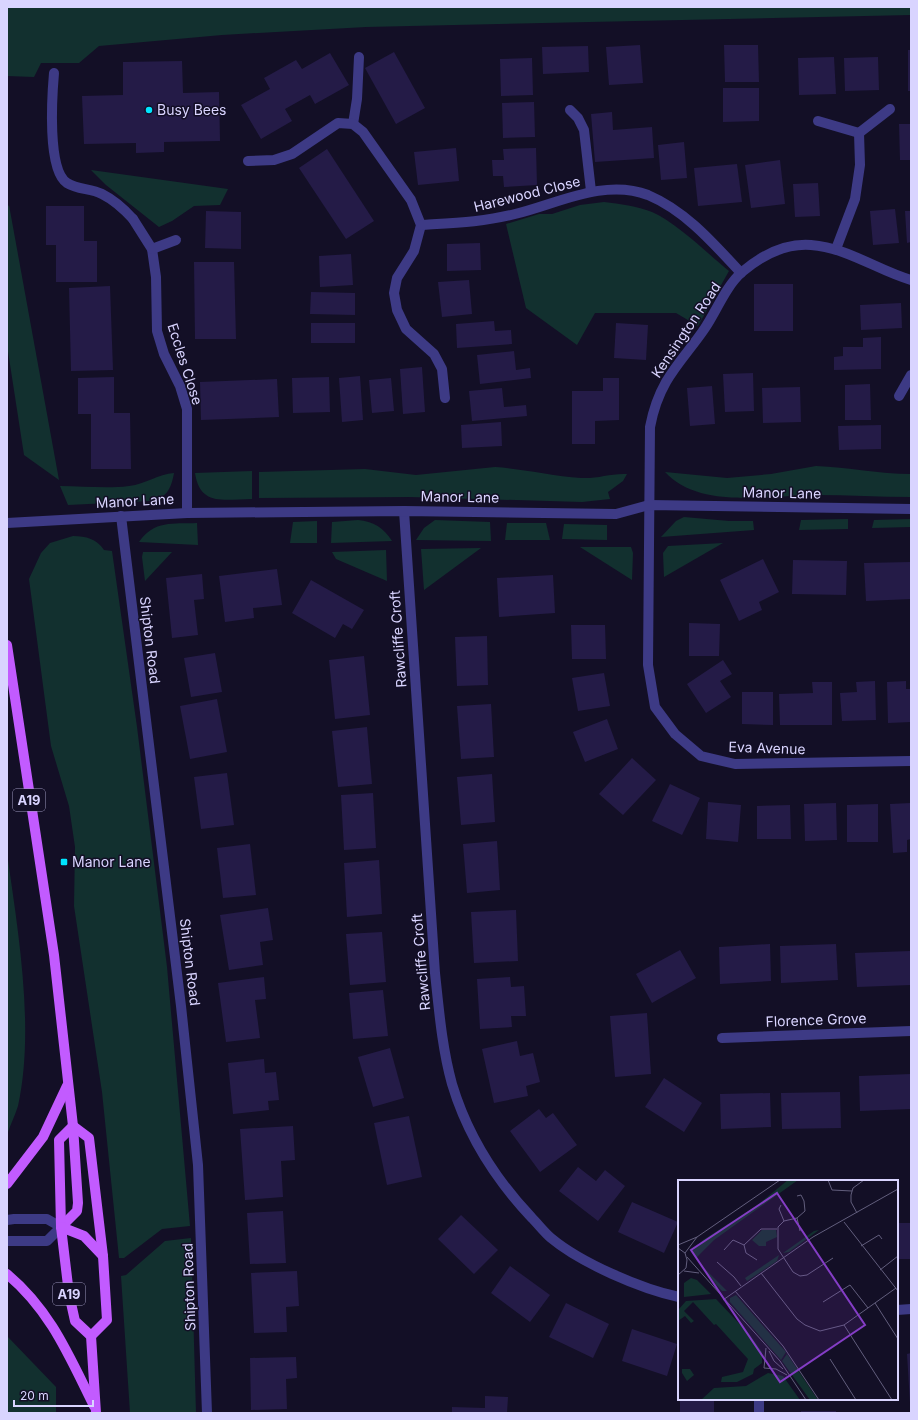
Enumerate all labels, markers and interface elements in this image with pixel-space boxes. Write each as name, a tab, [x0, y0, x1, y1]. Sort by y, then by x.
place label: Busy Bees	[157, 101, 227, 118]
marker: Busy Bees	[144, 105, 154, 115]
street label: Harewood Close	[472, 172, 582, 215]
street label: Kensington Road	[647, 279, 724, 381]
street label: Eccles Close	[164, 321, 207, 407]
street label: Manor Lane	[743, 483, 821, 502]
street label: Manor Lane	[421, 487, 499, 506]
street label: Manor Lane	[95, 490, 175, 511]
street label: Rawcliffe Croft	[386, 590, 409, 688]
street label: Shipton Road	[137, 595, 164, 685]
street label: Eva Avenue	[728, 738, 806, 757]
road number: A19	[13, 789, 45, 811]
place label: Manor Lane	[72, 853, 151, 870]
marker: Manor Lane	[59, 857, 69, 867]
street label: Rawcliffe Croft	[408, 912, 433, 1011]
street label: Shipton Road	[177, 917, 204, 1007]
street label: Florence Grove	[765, 1009, 867, 1030]
inset map	[678, 1180, 898, 1400]
street label: Shipton Road	[178, 1243, 199, 1331]
road number: A19	[53, 1283, 85, 1305]
scale bar	[14, 1382, 93, 1408]
text: 20 m	[20, 1388, 49, 1403]

